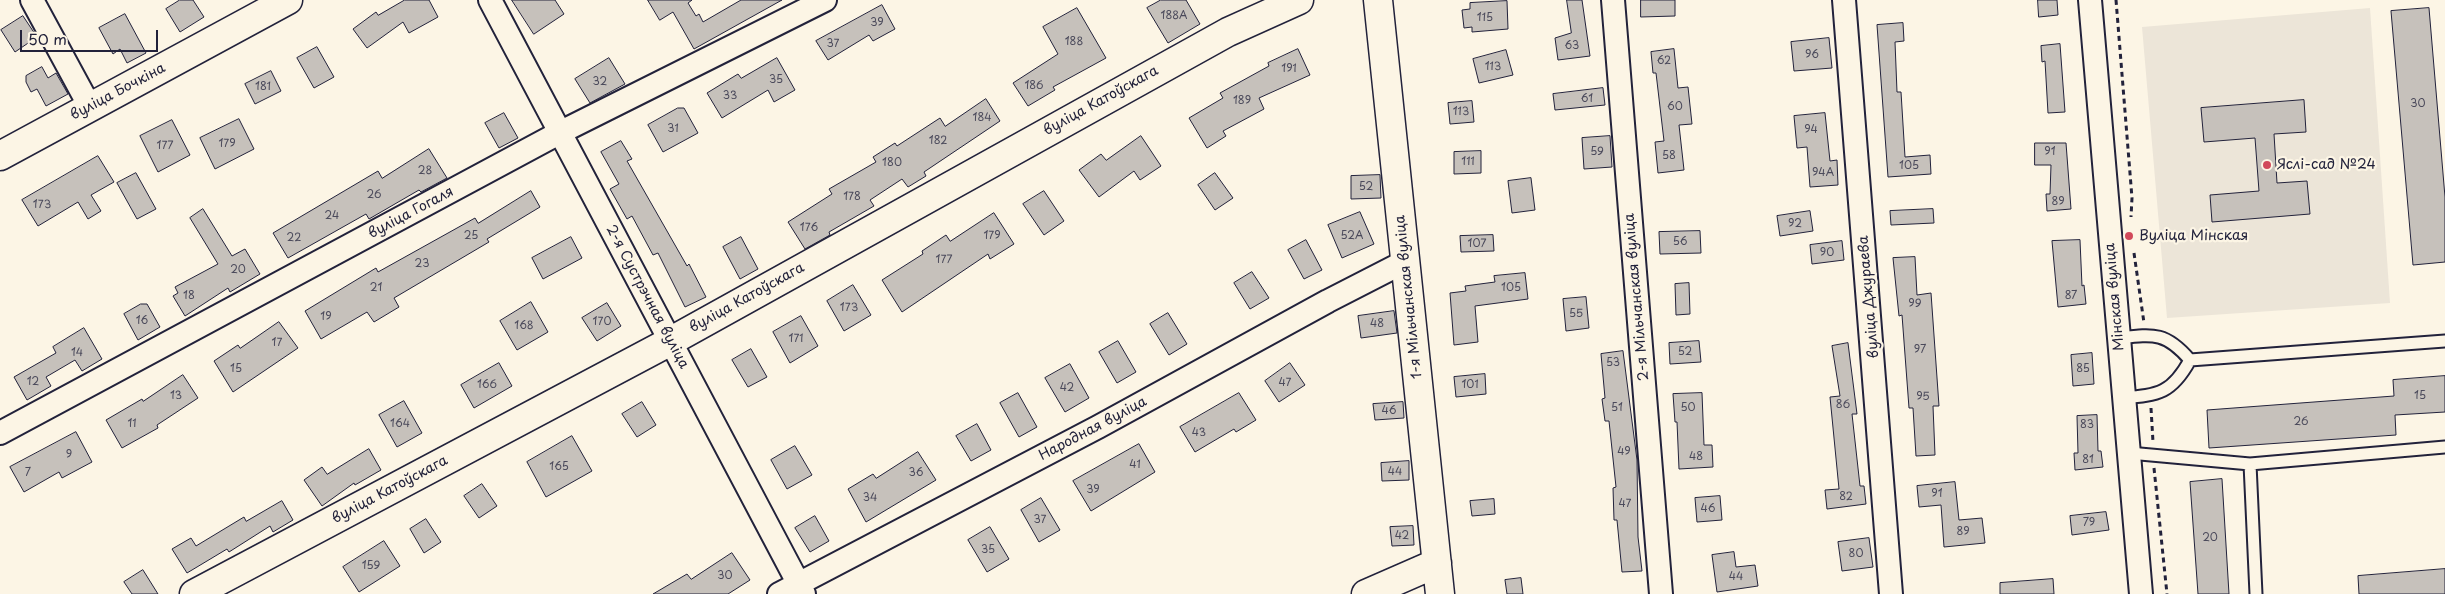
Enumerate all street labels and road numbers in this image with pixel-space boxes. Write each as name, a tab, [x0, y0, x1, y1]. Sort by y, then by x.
street label: вуліца Бочкіна	[68, 60, 168, 124]
street label: вуліца Катоўскага	[1041, 62, 1161, 140]
street label: вуліца Гогаля	[365, 183, 457, 243]
street label: 2-я Мільчанская вуліца	[1621, 212, 1653, 382]
street label: 1-я Мільчанская вуліца	[1392, 214, 1426, 380]
street label: 2-я Сустрэчная вуліца	[602, 222, 692, 372]
street label: вуліца Джураева	[1855, 235, 1883, 359]
street label: Мінская вуліца	[2102, 242, 2128, 352]
street label: вуліца Катоўскага	[687, 259, 807, 337]
street label: Народная вуліца	[1036, 394, 1150, 464]
street label: вуліца Катоўскага	[329, 452, 451, 528]

